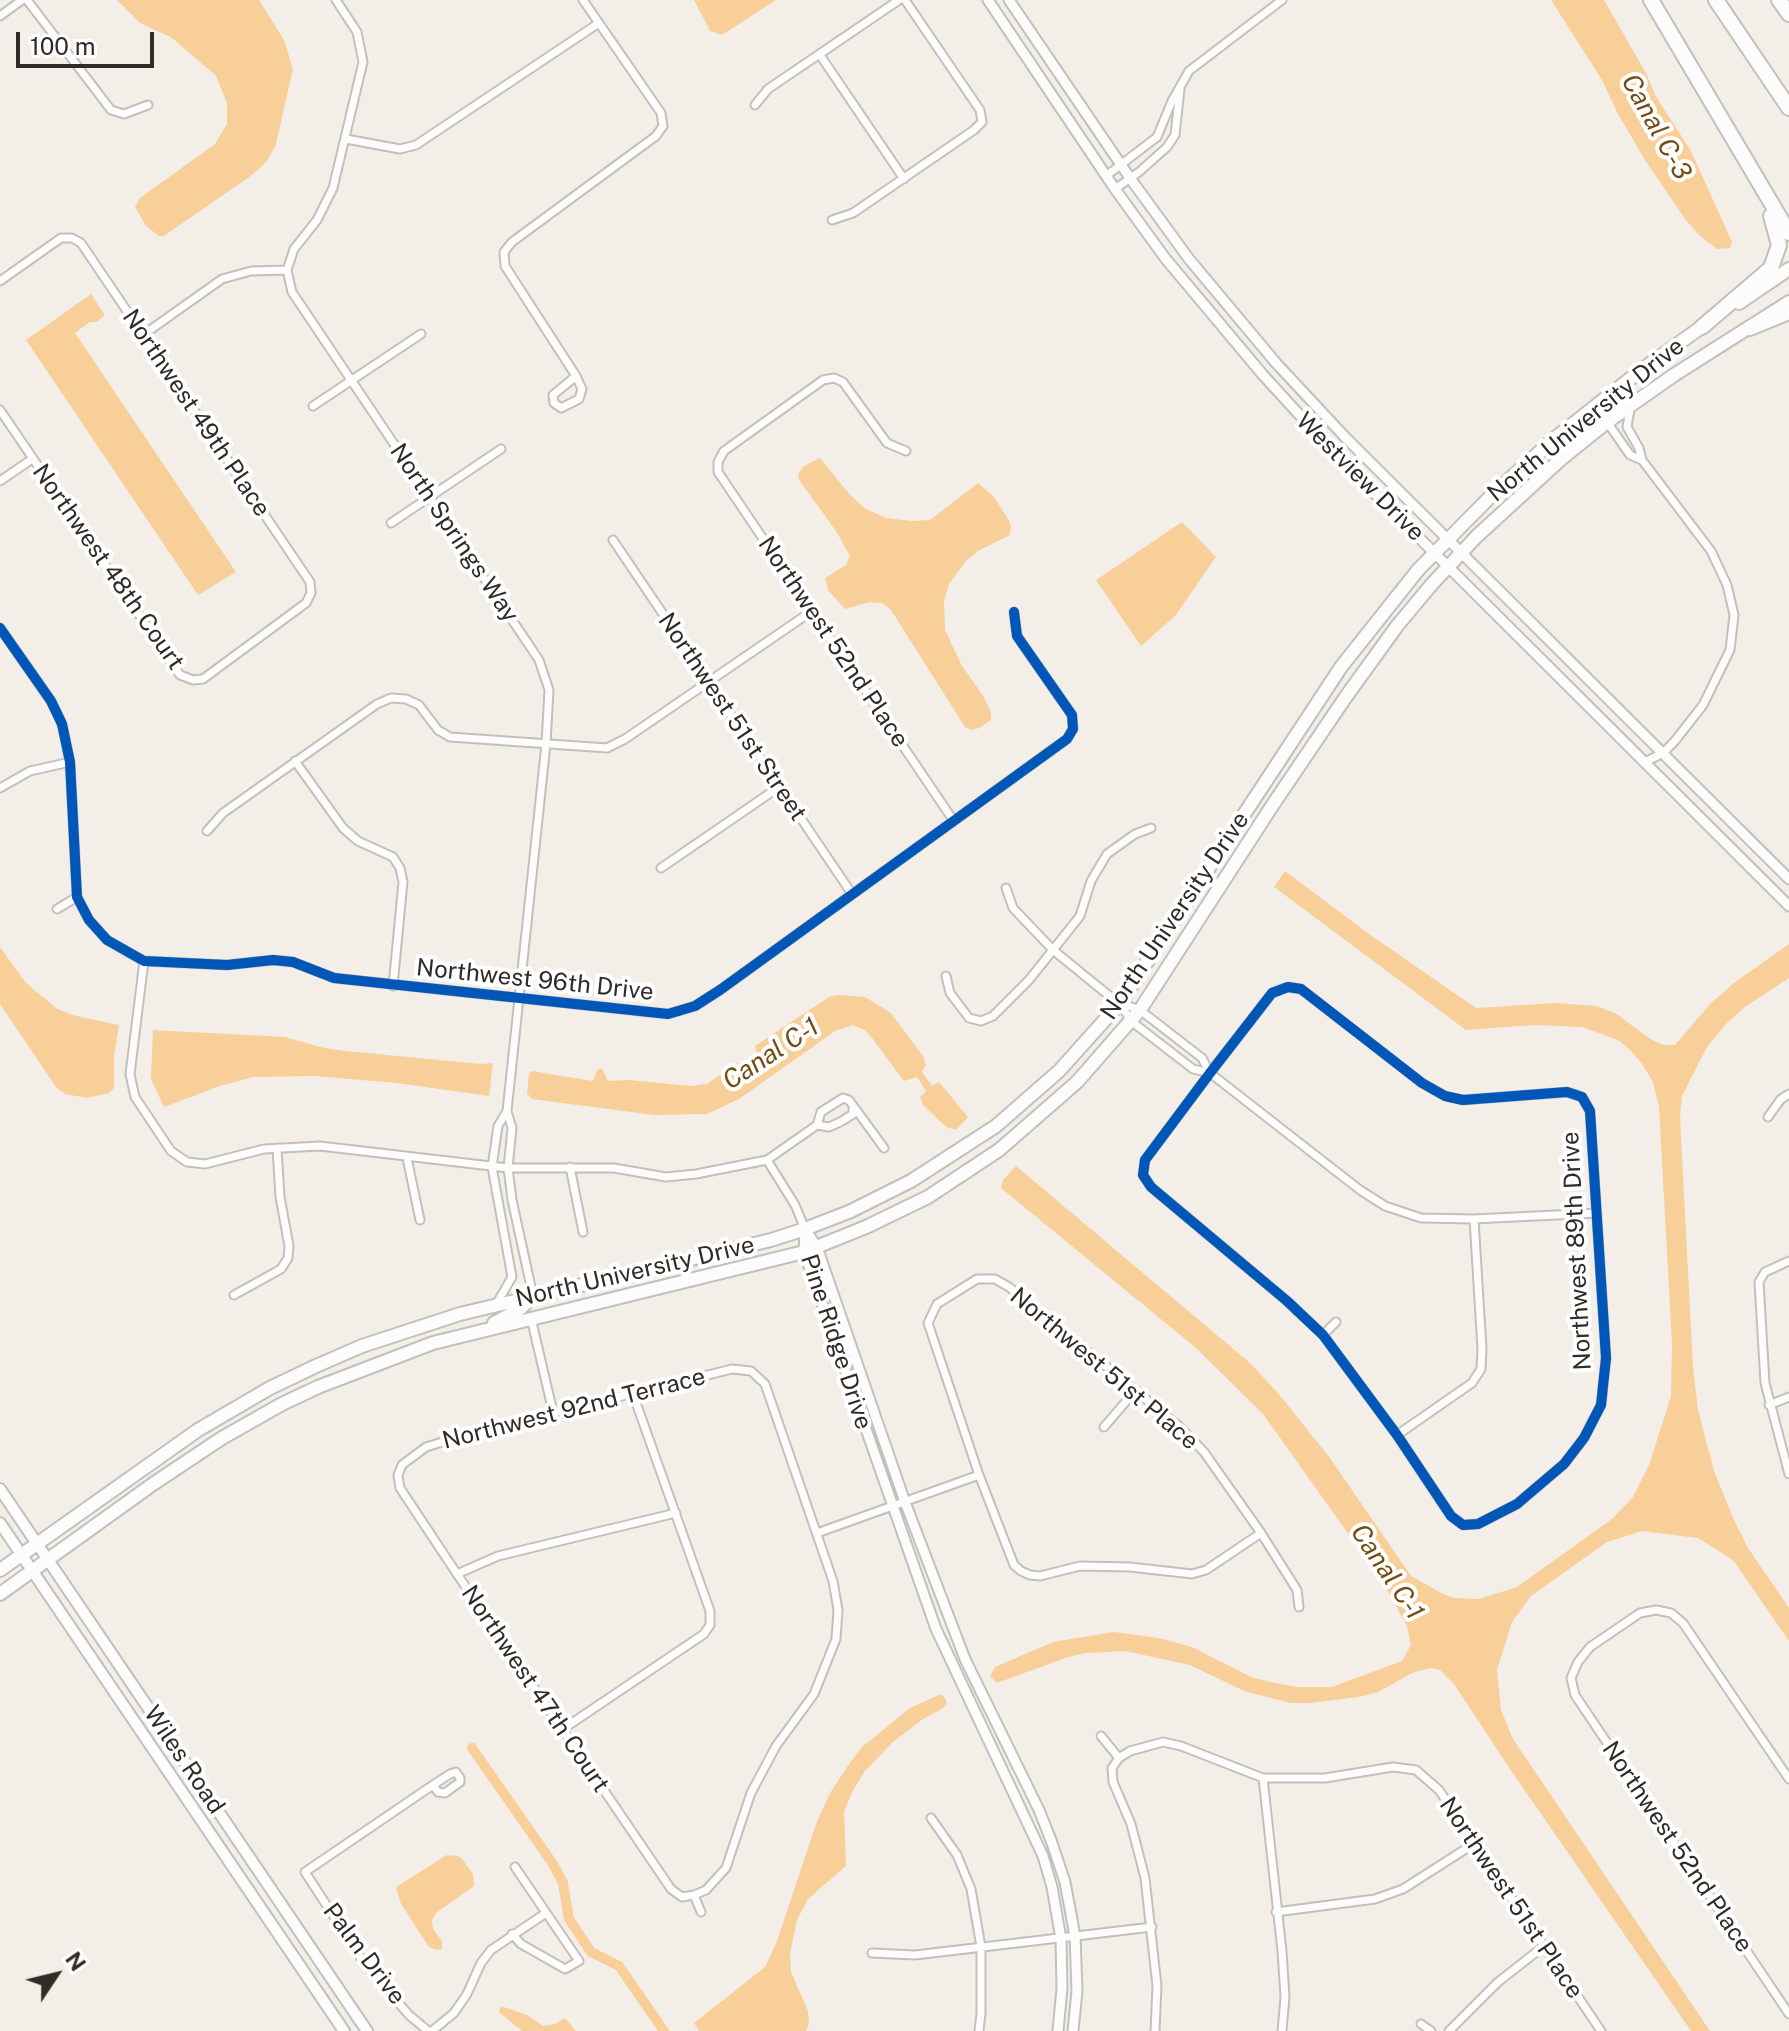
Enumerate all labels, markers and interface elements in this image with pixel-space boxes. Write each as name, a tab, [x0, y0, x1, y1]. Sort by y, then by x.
scale bar	[20, 16, 158, 66]
text: 100 m	[30, 32, 96, 60]
water label: Canal C-3	[1614, 69, 1698, 185]
street label: Northwest 49th Place	[116, 304, 276, 522]
street label: North University Drive	[1482, 332, 1690, 508]
street label: Westview Drive	[1290, 407, 1430, 547]
street label: North Springs Way	[384, 438, 524, 628]
street label: Northwest 48th Court	[26, 459, 190, 675]
street label: Northwest 52nd Place	[752, 531, 914, 753]
street label: Northwest 51st Street	[652, 608, 812, 826]
street label: North University Drive	[1095, 807, 1255, 1025]
street label: Northwest 96th Drive	[415, 953, 655, 1007]
water label: Canal C-1	[717, 1011, 825, 1097]
street label: Northwest 89th Drive	[1556, 1131, 1598, 1371]
street label: North University Drive	[513, 1230, 757, 1314]
street label: Pine Ridge Drive	[794, 1251, 878, 1433]
street label: Northwest 51st Place	[1004, 1282, 1204, 1456]
street label: Northwest 92nd Terrace	[440, 1362, 708, 1456]
water label: Canal C-1	[1344, 1518, 1430, 1626]
street label: Northwest 47th Court	[455, 1580, 615, 1798]
street label: Wiles Road	[137, 1701, 231, 1819]
street label: Northwest 52nd Place	[1596, 1736, 1758, 1958]
street label: Northwest 51st Place	[1433, 1792, 1589, 2004]
street label: Palm Drive	[317, 1898, 411, 2010]
north arrow	[16, 1935, 96, 2015]
text: N	[60, 1947, 91, 1976]

